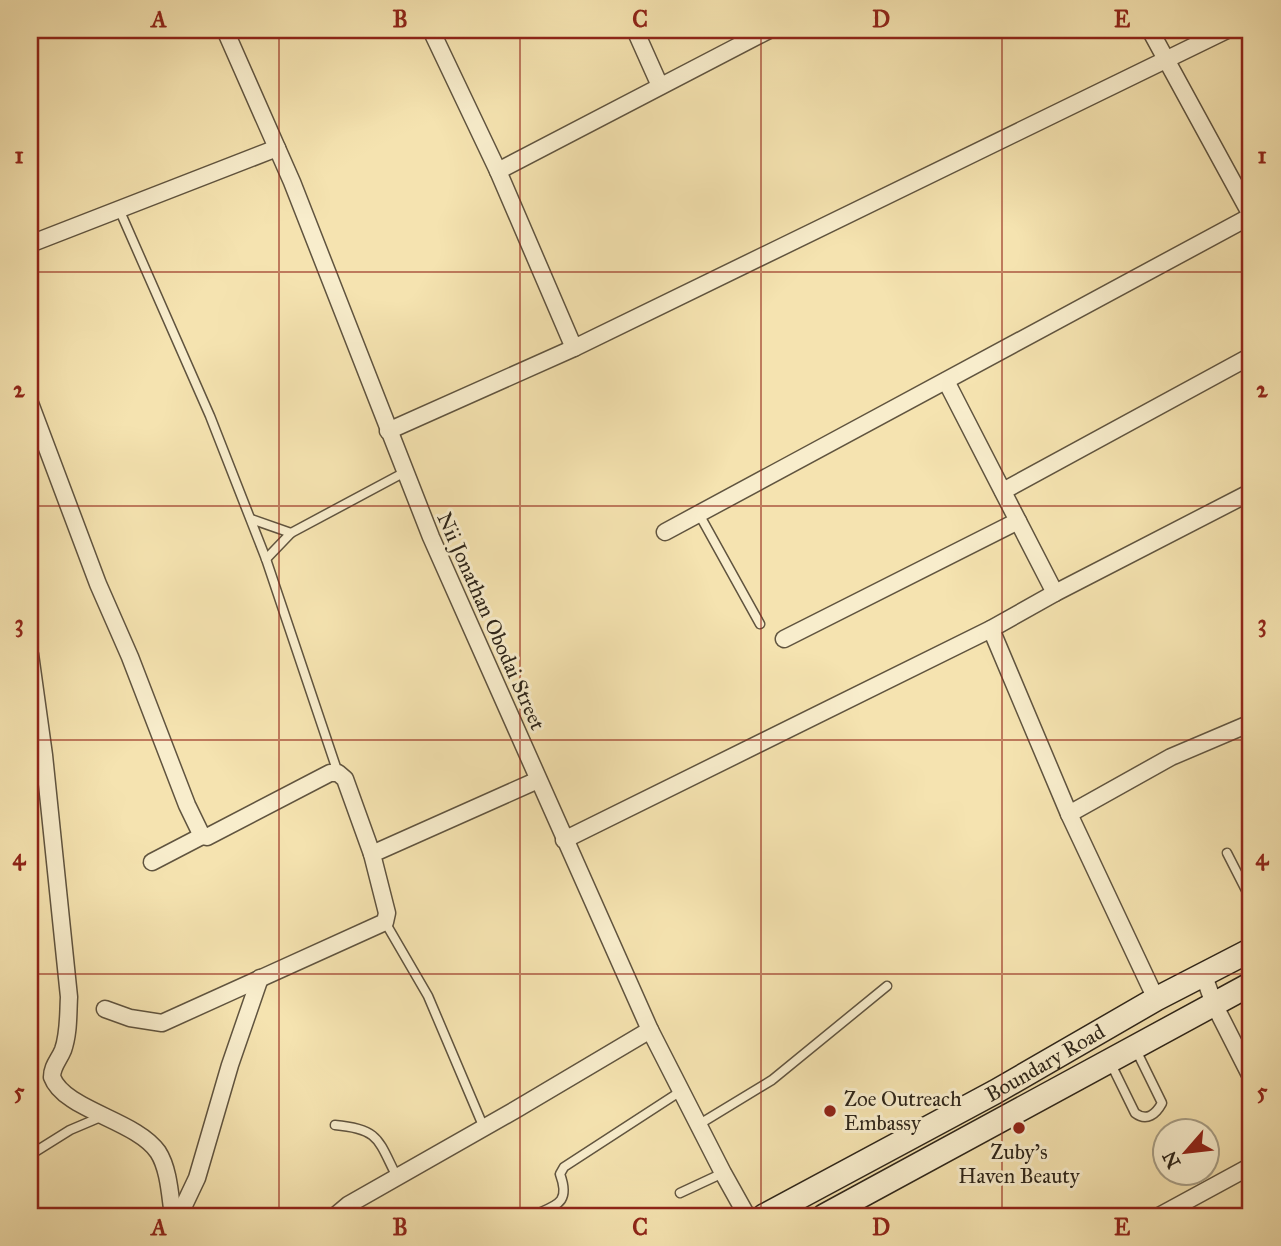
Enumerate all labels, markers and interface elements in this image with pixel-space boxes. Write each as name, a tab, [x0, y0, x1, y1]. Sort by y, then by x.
text: A	[149, 5, 167, 33]
text: B	[392, 5, 408, 33]
text: C	[632, 5, 648, 33]
text: D	[872, 5, 890, 33]
text: E	[1114, 5, 1131, 33]
text: 1	[14, 141, 24, 169]
text: 1	[1257, 141, 1267, 169]
text: 2	[13, 375, 25, 403]
text: 2	[1256, 375, 1268, 403]
street label: Nii Jonathan Obodai Street	[431, 508, 551, 734]
text: 3	[14, 609, 24, 638]
text: 3	[1257, 609, 1267, 638]
text: 4	[13, 843, 27, 871]
text: 4	[1256, 843, 1270, 871]
street label: Boundary Road	[981, 1018, 1110, 1108]
text: 5	[14, 1077, 25, 1105]
text: 5	[1257, 1077, 1268, 1105]
place label: Zoe Outreach Embassy	[844, 1086, 962, 1136]
marker: Zoe Outreach Embassy	[822, 1103, 838, 1119]
north arrow	[1152, 1116, 1222, 1186]
marker: Zuby's Haven Beauty	[1011, 1120, 1027, 1136]
place label: Zuby's Haven Beauty	[958, 1139, 1081, 1189]
text: N	[1157, 1147, 1185, 1172]
text: A	[149, 1213, 167, 1241]
text: B	[392, 1213, 408, 1241]
text: C	[632, 1213, 648, 1241]
text: D	[872, 1213, 890, 1241]
text: E	[1114, 1213, 1131, 1241]

